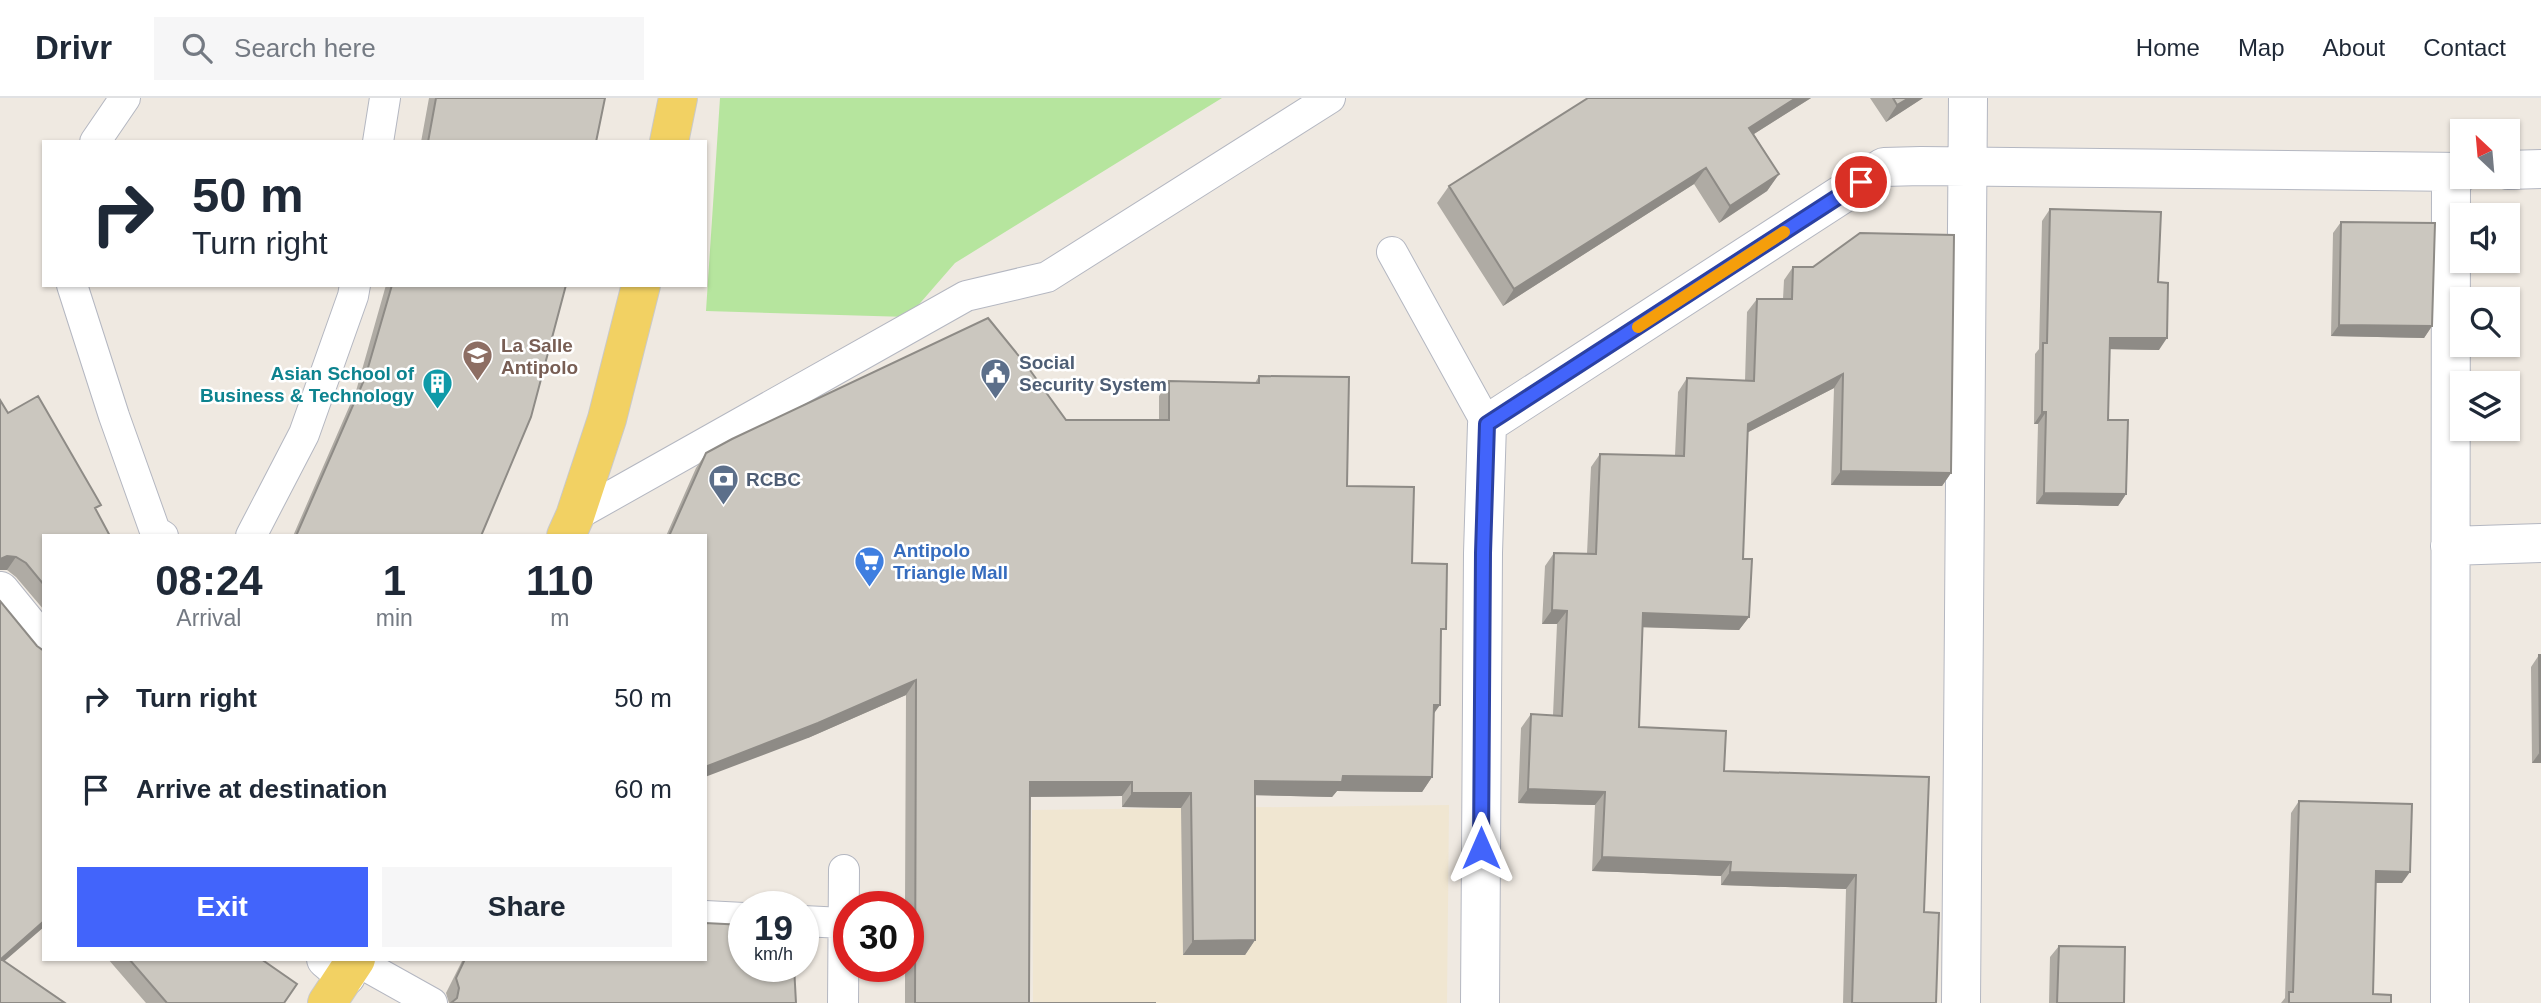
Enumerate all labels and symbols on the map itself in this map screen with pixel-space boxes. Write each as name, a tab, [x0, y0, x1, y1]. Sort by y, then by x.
north arrow	[2450, 119, 2520, 189]
pin	[1831, 152, 1891, 212]
place label: La Salle Antipolo	[501, 335, 578, 378]
school or university icon: La Salle Antipolo	[461, 339, 495, 383]
place label: Social Security System	[1019, 352, 1167, 395]
public building icon: Social Security System	[979, 356, 1013, 400]
place label: Asian School of Business & Technology	[200, 363, 415, 406]
building icon: Asian School of Business & Technology	[420, 367, 454, 411]
bank icon: RCBC	[706, 462, 740, 506]
place label: RCBC	[746, 469, 801, 490]
place label: Antipolo Triangle Mall	[893, 540, 1008, 583]
supermarket icon: Antipolo Triangle Mall	[853, 544, 887, 588]
position arrow	[1444, 811, 1518, 885]
speed limit sign: 30	[833, 891, 924, 982]

